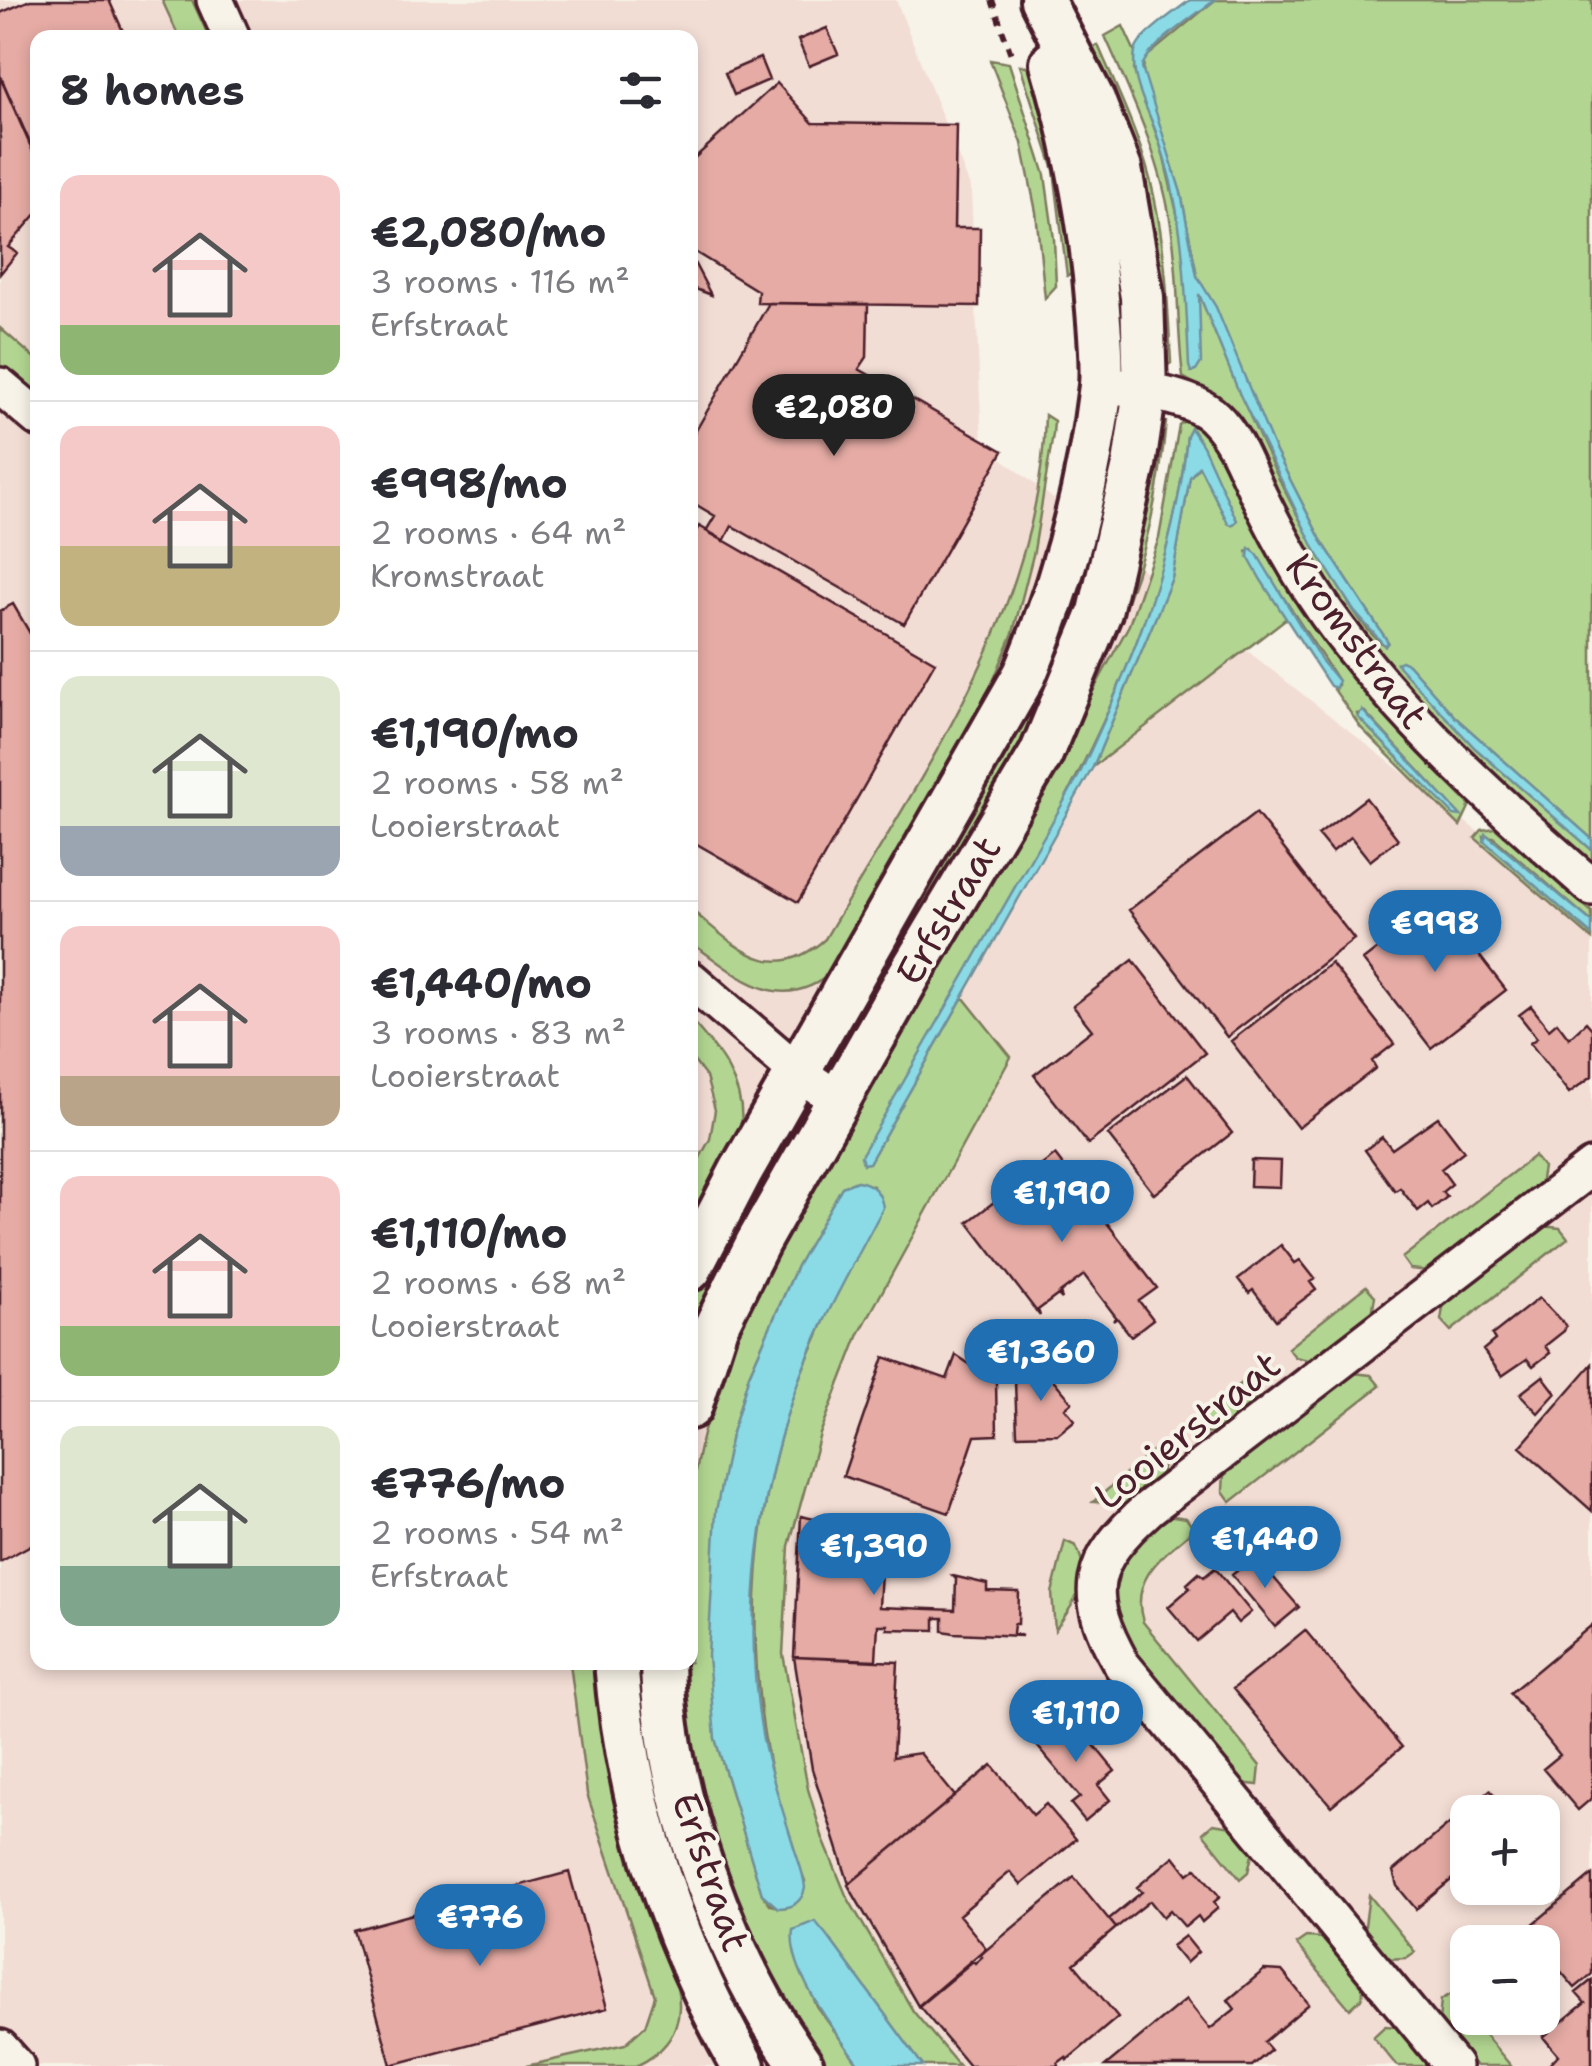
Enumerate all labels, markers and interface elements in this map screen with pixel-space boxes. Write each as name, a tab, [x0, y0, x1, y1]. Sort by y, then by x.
text: 8 homes	[60, 62, 245, 118]
icon: filters	[613, 63, 668, 118]
text: €2,080/mo	[370, 204, 607, 260]
icon: home	[140, 215, 260, 335]
text: 3 rooms · 116 m²	[370, 260, 630, 303]
text: Erfstraat	[370, 303, 509, 346]
pin: €2,080	[753, 374, 915, 459]
text: €2,080	[774, 385, 894, 428]
text: €998/mo	[370, 455, 568, 511]
icon: home	[140, 466, 260, 586]
text: 2 rooms · 64 m²	[370, 511, 626, 554]
street label: Kromstraat	[1274, 543, 1440, 739]
text: Kromstraat	[370, 554, 545, 597]
text: €1,190/mo	[370, 705, 579, 761]
icon: home	[140, 716, 260, 836]
text: 2 rooms · 58 m²	[370, 761, 624, 804]
text: Looierstraat	[370, 804, 560, 847]
street label: Erfstraat	[884, 826, 1012, 994]
pin: €998	[1376, 890, 1494, 975]
text: €998	[1390, 901, 1480, 944]
text: €1,440/mo	[370, 955, 592, 1011]
icon: home	[140, 966, 260, 1086]
text: 3 rooms · 83 m²	[370, 1011, 626, 1054]
text: Looierstraat	[370, 1054, 560, 1097]
pin: €1,190	[981, 1160, 1143, 1245]
text: €1,190	[1013, 1171, 1111, 1214]
text: €1,110/mo	[370, 1205, 568, 1261]
icon: home	[140, 1216, 260, 1336]
text: 2 rooms · 68 m²	[370, 1261, 626, 1304]
text: Looierstraat	[370, 1304, 560, 1347]
pin: €1,360	[960, 1319, 1122, 1404]
text: €1,360	[986, 1330, 1096, 1373]
street label: Looierstraat	[1083, 1339, 1291, 1521]
text: €776/mo	[370, 1455, 566, 1511]
icon: home	[140, 1466, 260, 1586]
pin: €1,440	[1184, 1506, 1346, 1591]
text: 2 rooms · 54 m²	[370, 1511, 624, 1554]
pin: €1,390	[793, 1513, 955, 1598]
text: €1,440	[1211, 1517, 1319, 1560]
text: €1,390	[820, 1524, 928, 1567]
text: Erfstraat	[370, 1554, 509, 1597]
pin: €1,110	[995, 1680, 1157, 1765]
text: €1,110	[1031, 1691, 1121, 1734]
street label: Erfstraat	[660, 1786, 762, 1958]
map controls	[1450, 1795, 1560, 2035]
button: +	[1450, 1795, 1560, 1905]
pin: €776	[421, 1884, 539, 1969]
text: €776	[436, 1895, 524, 1938]
button: −	[1450, 1925, 1560, 2035]

